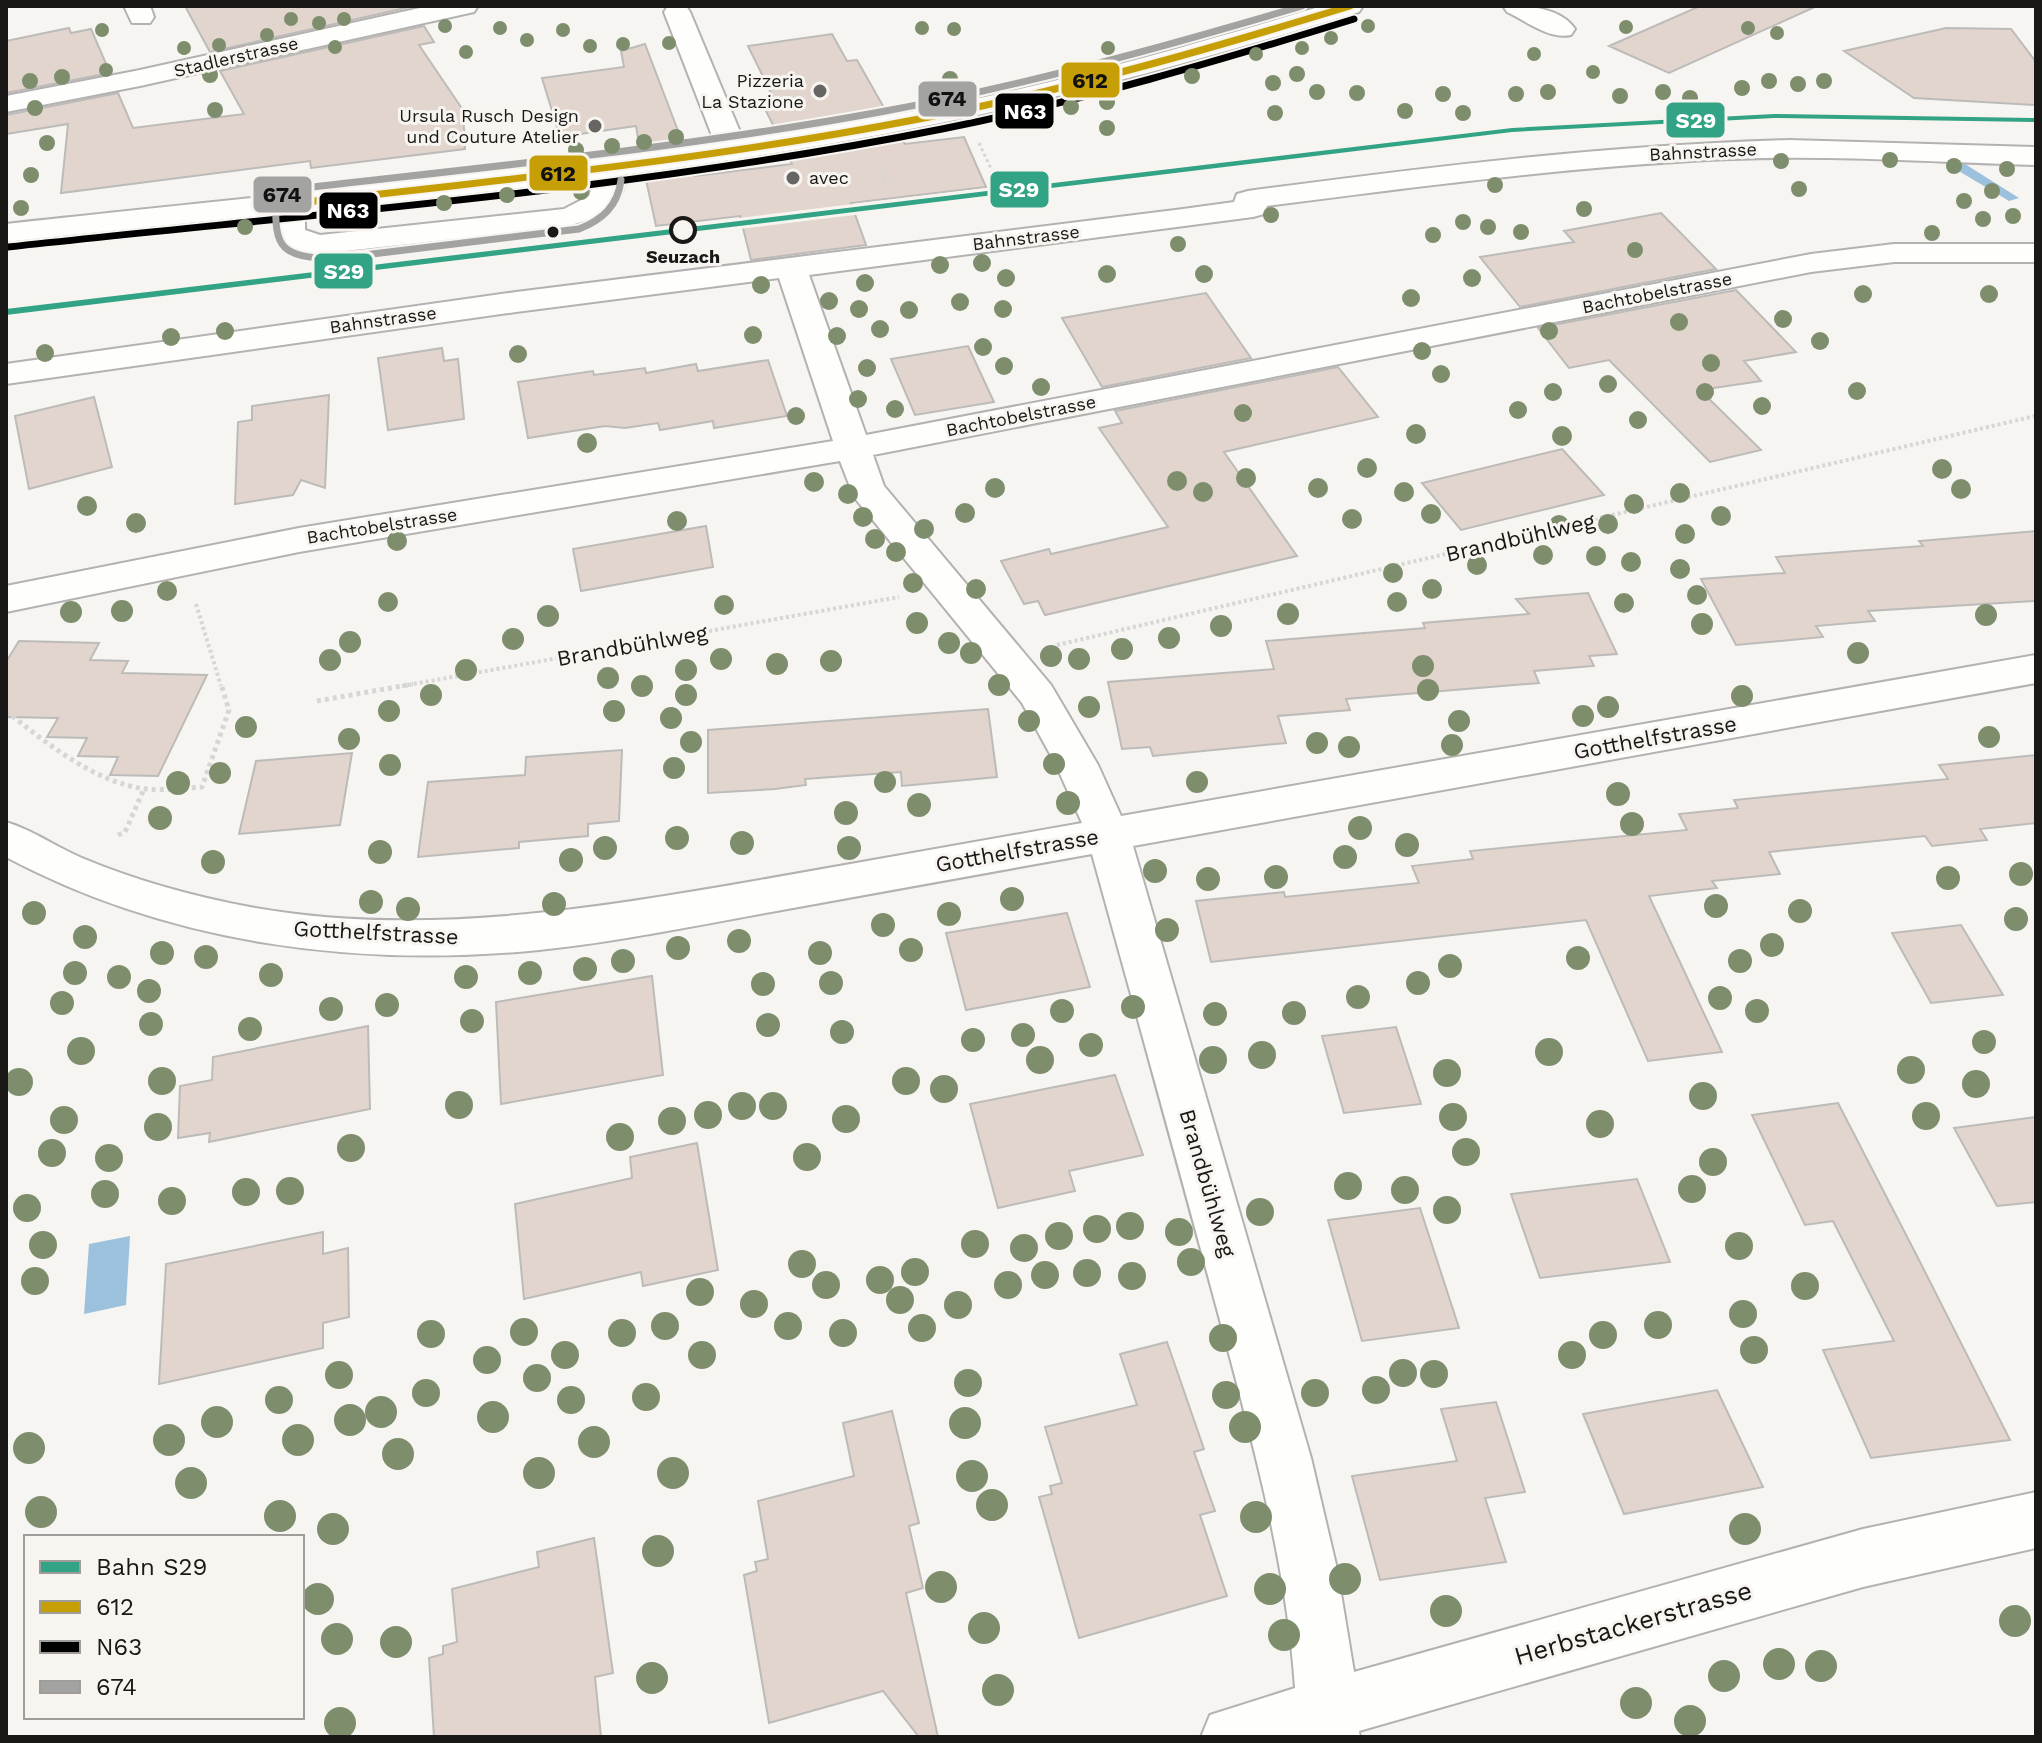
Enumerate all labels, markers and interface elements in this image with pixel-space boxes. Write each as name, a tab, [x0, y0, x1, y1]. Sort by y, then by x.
street label: Stadlerstrasse	[172, 32, 300, 81]
line badge: 612	[1060, 61, 1121, 99]
text: 612	[1072, 68, 1108, 93]
place label: Pizzeria La Stazione	[701, 70, 804, 112]
line badge: 674	[917, 80, 978, 118]
marker: Pizzeria La Stazione	[811, 82, 829, 100]
text: 674	[928, 86, 966, 111]
line badge: N63	[994, 92, 1055, 130]
text: N63	[1004, 99, 1046, 124]
line badge: S29	[1665, 101, 1726, 139]
place label: Ursula Rusch Design und Couture Atelier	[399, 105, 579, 147]
text: S29	[1676, 108, 1716, 133]
marker: Ursula Rusch Design und Couture Atelier	[586, 117, 604, 135]
street label: Bahnstrasse	[1649, 138, 1757, 165]
line badge: 612	[528, 154, 589, 192]
text: 612	[540, 161, 576, 186]
place label: avec	[809, 167, 849, 188]
marker: avec	[784, 169, 802, 187]
line badge: S29	[989, 170, 1050, 209]
line badge: 674	[252, 175, 313, 214]
text: S29	[999, 177, 1039, 202]
text: 674	[263, 182, 301, 207]
line badge: N63	[318, 191, 379, 230]
text: N63	[327, 198, 369, 223]
marker: Seuzach	[670, 217, 696, 243]
street label: Bahnstrasse	[971, 221, 1081, 255]
unlabelled marker	[545, 224, 561, 240]
place label: Seuzach	[646, 246, 720, 267]
line badge: S29	[313, 252, 374, 290]
text: S29	[324, 259, 364, 284]
street label: Bachtobelstrasse	[1580, 268, 1734, 317]
street label: Bahnstrasse	[328, 302, 438, 337]
street label: Bachtobelstrasse	[944, 391, 1098, 440]
street label: Bachtobelstrasse	[305, 503, 459, 548]
street label: Brandbühlweg	[1443, 508, 1598, 567]
street label: Brandbühlweg	[555, 620, 710, 671]
street label: Gotthelfstrasse	[1571, 711, 1739, 764]
street label: Gotthelfstrasse	[933, 824, 1101, 877]
street label: Gotthelfstrasse	[293, 916, 459, 949]
street label: Brandbühlweg	[1174, 1106, 1241, 1260]
legend	[24, 1535, 304, 1719]
text: Bahn S29	[96, 1553, 207, 1581]
street label: Herbstackerstrasse	[1511, 1575, 1755, 1671]
text: 612	[96, 1593, 134, 1621]
text: N63	[96, 1633, 142, 1661]
text: 674	[96, 1673, 137, 1701]

